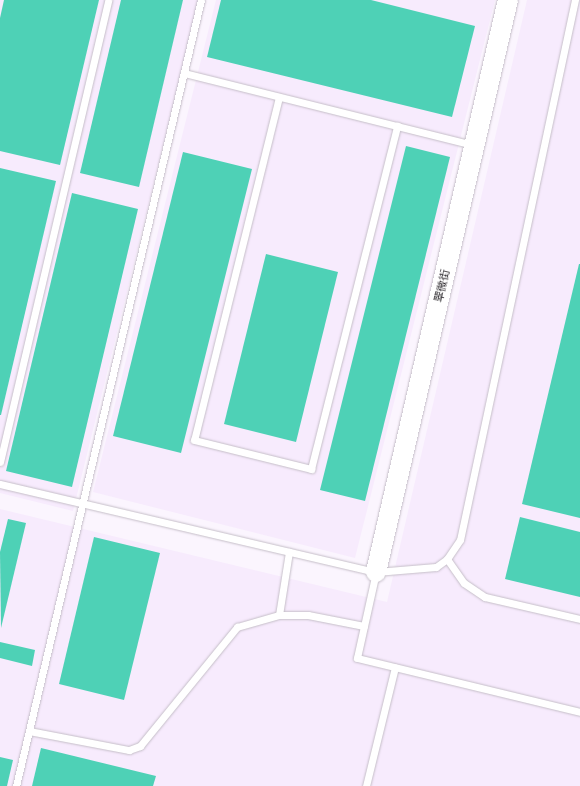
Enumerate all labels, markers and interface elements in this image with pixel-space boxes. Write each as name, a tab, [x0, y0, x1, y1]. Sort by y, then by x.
street label: 翠微街	[432, 268, 452, 304]

